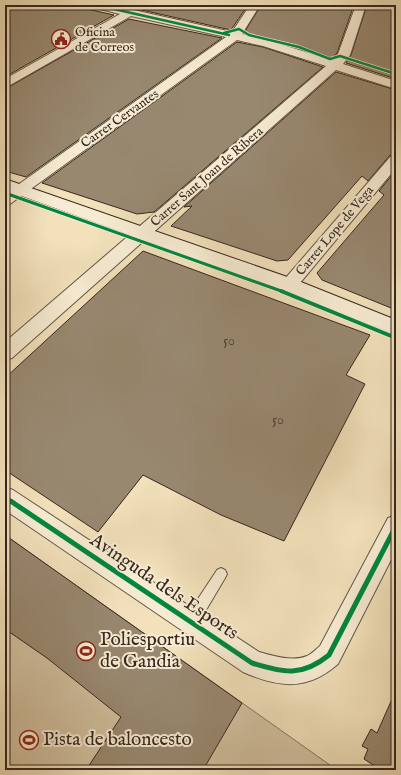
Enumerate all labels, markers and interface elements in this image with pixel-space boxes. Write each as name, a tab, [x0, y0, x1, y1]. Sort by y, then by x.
place label: Oficina de Correos	[75, 24, 135, 56]
public building icon: Oficina de Correos	[50, 28, 72, 50]
street label: Carrer Cervantes	[78, 86, 163, 152]
street label: Carrer Sant Joan de Ribera	[147, 123, 267, 231]
street label: Carrer Lope de Vega	[292, 182, 378, 280]
house number: 50	[223, 332, 235, 350]
house number: 50	[272, 411, 284, 429]
street label: Avinguda dels Esports	[84, 528, 243, 646]
place label: Poliesportiu de Gandia	[100, 628, 195, 674]
sports icon: Poliesportiu de Gandia	[75, 640, 97, 662]
place label: Pista de baloncesto	[43, 728, 192, 752]
sports icon: Pista de baloncesto	[18, 729, 40, 751]

